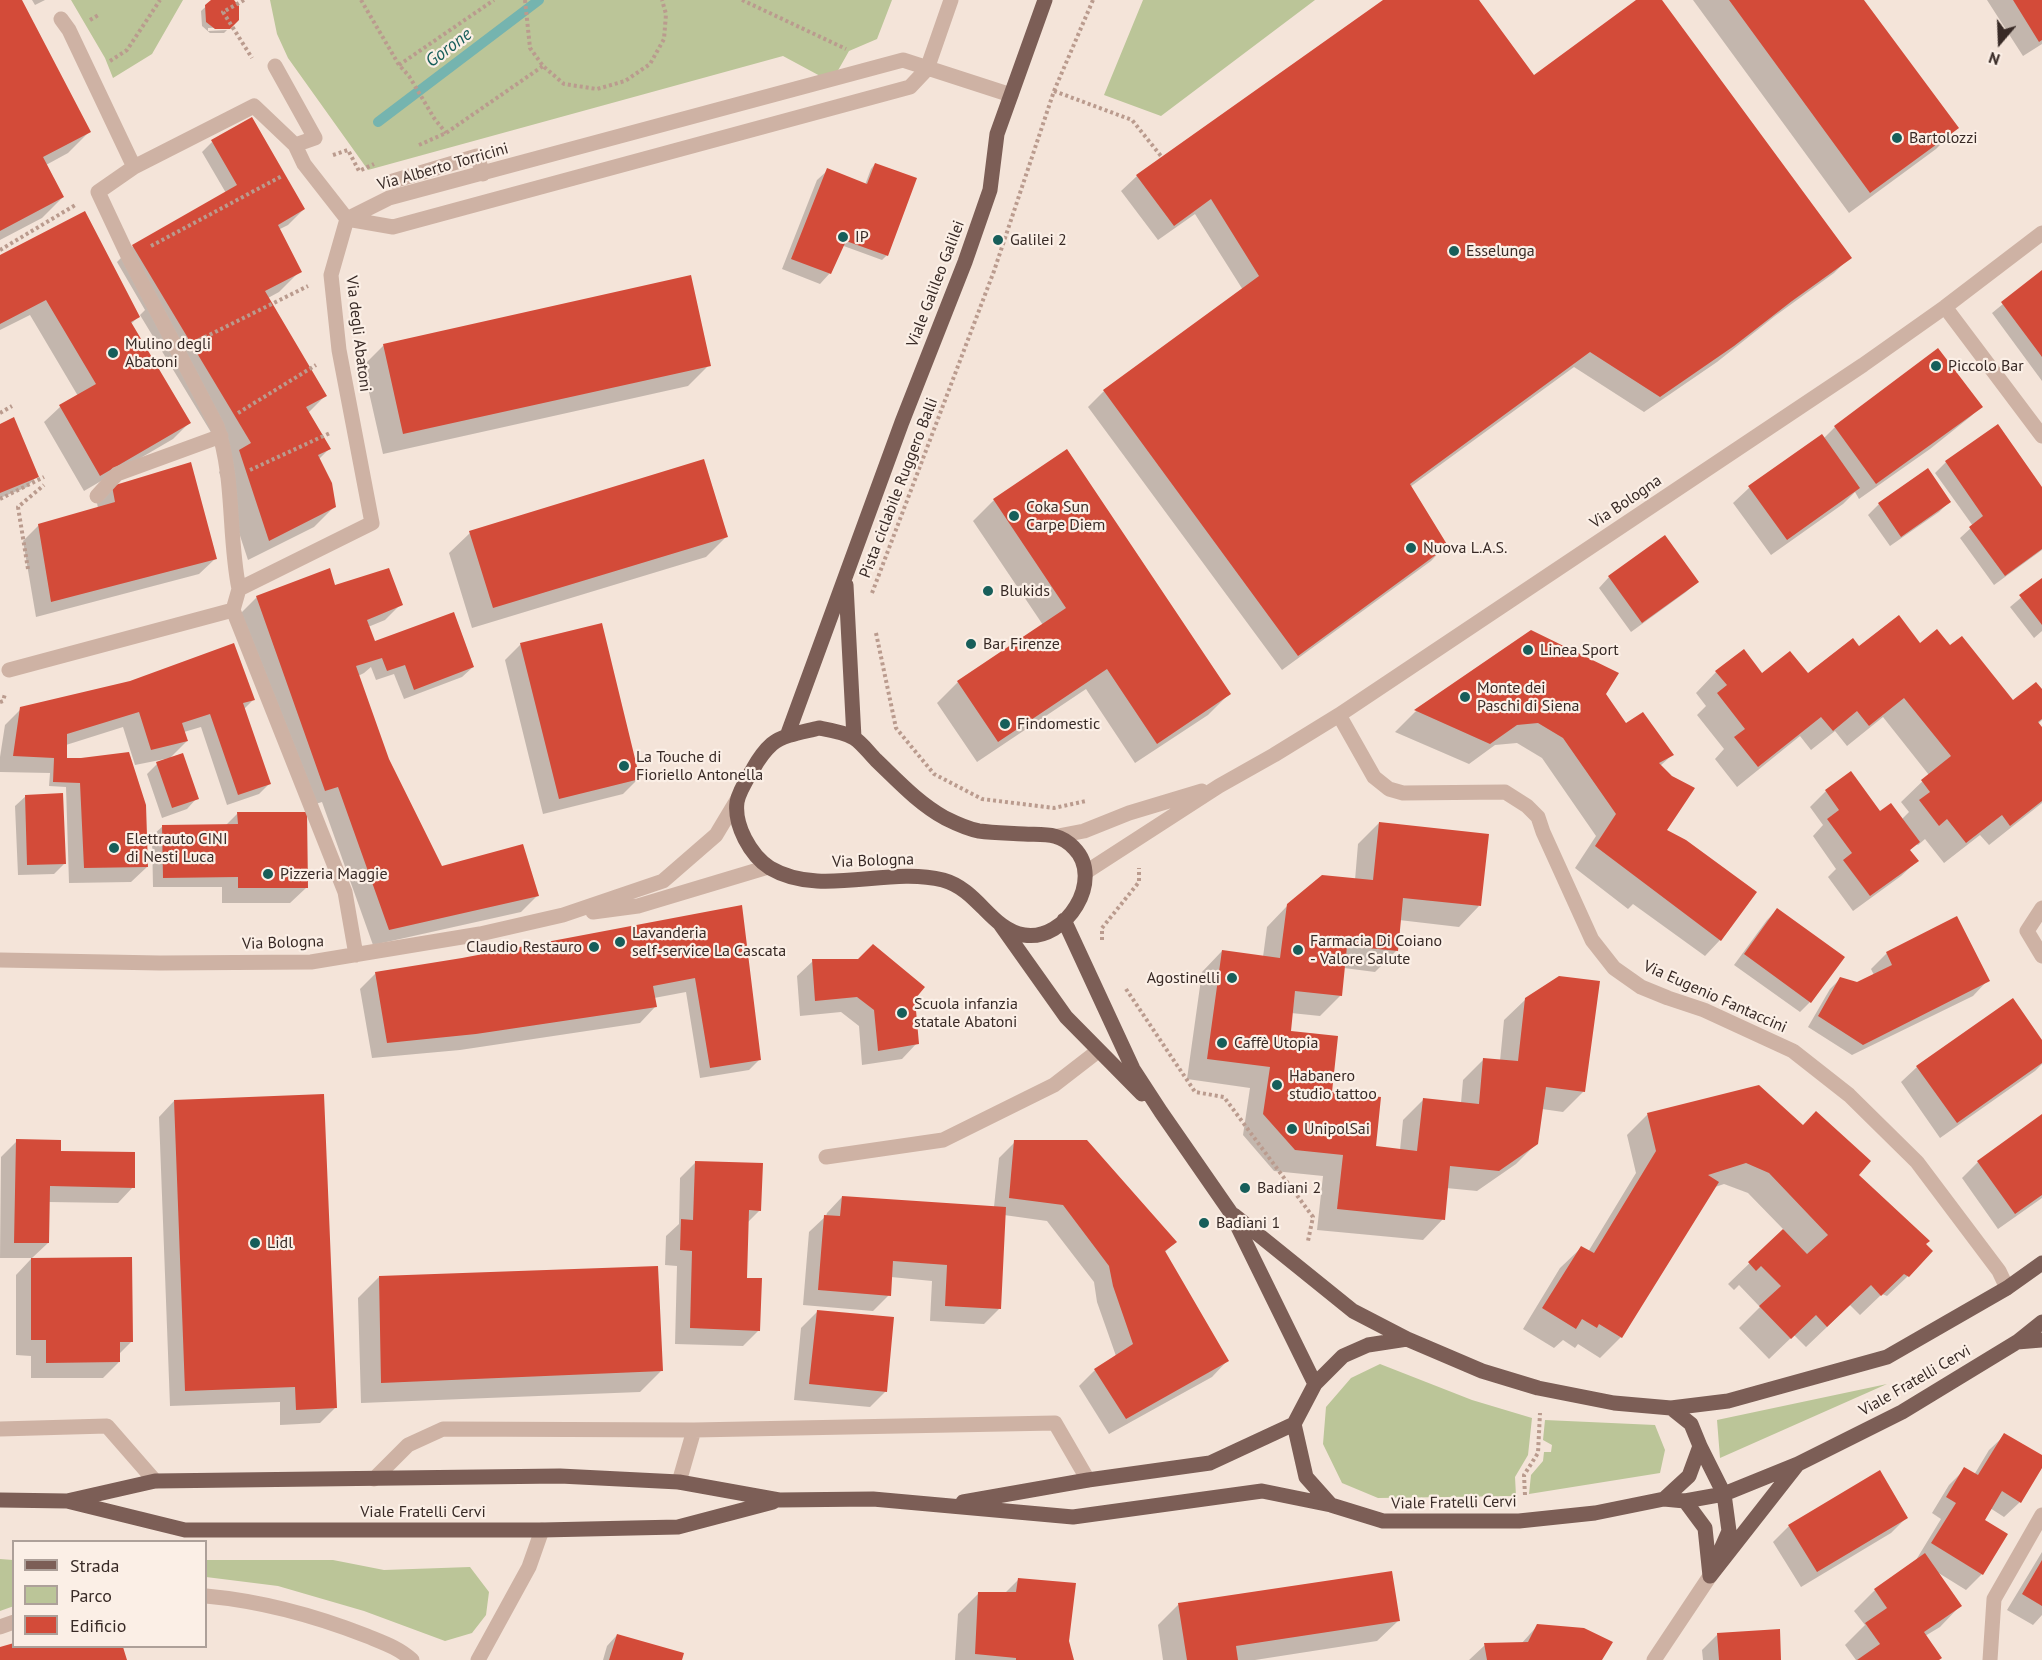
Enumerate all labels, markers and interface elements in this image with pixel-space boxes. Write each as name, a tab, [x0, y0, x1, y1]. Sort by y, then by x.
north arrow	[1970, 12, 2030, 72]
water label: Gorone	[422, 24, 476, 72]
text: N	[1986, 48, 2002, 70]
place label: Bartolozzi	[1909, 128, 1978, 148]
marker: Bartolozzi	[1890, 131, 1904, 145]
street label: Via Alberto Torricini	[375, 139, 511, 195]
street label: Viale Galileo Galilei	[903, 218, 969, 350]
place label: IP	[855, 227, 869, 247]
marker: IP	[836, 230, 850, 244]
place label: Galilei 2	[1010, 230, 1067, 250]
marker: Galilei 2	[991, 233, 1005, 247]
place label: Esselunga	[1466, 241, 1535, 261]
marker: Esselunga	[1447, 244, 1461, 258]
street label: Via degli Abatoni	[341, 275, 375, 393]
place label: Mulino degli Abatoni	[125, 334, 211, 372]
marker: Mulino degli Abatoni	[106, 346, 120, 360]
place label: Piccolo Bar	[1948, 356, 2024, 376]
marker: Piccolo Bar	[1929, 359, 1943, 373]
street label: Pista ciclabile Ruggero Balli	[856, 395, 942, 581]
street label: Via Bologna	[1587, 471, 1665, 533]
place label: Coka Sun Carpe Diem	[1026, 497, 1105, 535]
marker: Coka Sun Carpe Diem	[1007, 509, 1021, 523]
place label: Nuova L.A.S.	[1423, 538, 1508, 558]
marker: Nuova L.A.S.	[1404, 541, 1418, 555]
place label: Blukids	[1000, 581, 1050, 601]
marker: Blukids	[981, 584, 995, 598]
place label: Bar Firenze	[983, 634, 1060, 654]
marker: Bar Firenze	[964, 637, 978, 651]
place label: Linea Sport	[1540, 640, 1619, 660]
marker: Linea Sport	[1521, 643, 1535, 657]
place label: Monte dei Paschi di Siena	[1477, 678, 1579, 716]
marker: Monte dei Paschi di Siena	[1458, 690, 1472, 704]
place label: Findomestic	[1017, 714, 1100, 734]
marker: Findomestic	[998, 717, 1012, 731]
place label: La Touche di Fioriello Antonella	[636, 747, 763, 785]
marker: La Touche di Fioriello Antonella	[617, 759, 631, 773]
place label: Elettrauto CINI di Nesti Luca	[126, 829, 228, 867]
marker: Elettrauto CINI di Nesti Luca	[107, 841, 121, 855]
street label: Via Bologna	[832, 850, 914, 872]
place label: Pizzeria Maggie	[280, 864, 388, 884]
marker: Pizzeria Maggie	[261, 867, 275, 881]
place label: Lavanderia self-service La Cascata	[632, 923, 786, 961]
place label: Farmacia Di Coiano - Valore Salute	[1310, 931, 1442, 969]
street label: Via Bologna	[242, 932, 324, 954]
marker: Lavanderia self-service La Cascata	[613, 935, 627, 949]
place label: Claudio Restauro	[466, 937, 582, 957]
marker: Claudio Restauro	[587, 940, 601, 954]
marker: Farmacia Di Coiano - Valore Salute	[1291, 943, 1305, 957]
street label: Via Eugenio Fantaccini	[1640, 957, 1790, 1037]
place label: Agostinelli	[1147, 968, 1220, 988]
marker: Agostinelli	[1225, 971, 1239, 985]
place label: Scuola infanzia statale Abatoni	[914, 994, 1018, 1032]
marker: Scuola infanzia statale Abatoni	[895, 1006, 909, 1020]
place label: Caffè Utopia	[1234, 1033, 1318, 1053]
marker: Caffè Utopia	[1215, 1036, 1229, 1050]
place label: Habanero studio tattoo	[1289, 1066, 1377, 1104]
marker: Habanero studio tattoo	[1270, 1078, 1284, 1092]
place label: UnipolSai	[1304, 1119, 1370, 1139]
marker: UnipolSai	[1285, 1122, 1299, 1136]
place label: Badiani 2	[1257, 1178, 1321, 1198]
marker: Badiani 2	[1238, 1181, 1252, 1195]
place label: Badiani 1	[1216, 1213, 1280, 1233]
marker: Badiani 1	[1197, 1216, 1211, 1230]
place label: Lidl	[267, 1233, 293, 1253]
marker: Lidl	[248, 1236, 262, 1250]
street label: Viale Fratelli Cervi	[1856, 1341, 1974, 1421]
street label: Viale Fratelli Cervi	[1391, 1492, 1517, 1514]
street label: Viale Fratelli Cervi	[360, 1502, 486, 1522]
legend	[12, 1540, 207, 1648]
text: Strada	[70, 1554, 119, 1577]
text: Parco	[70, 1584, 112, 1607]
text: Edificio	[70, 1614, 126, 1637]

